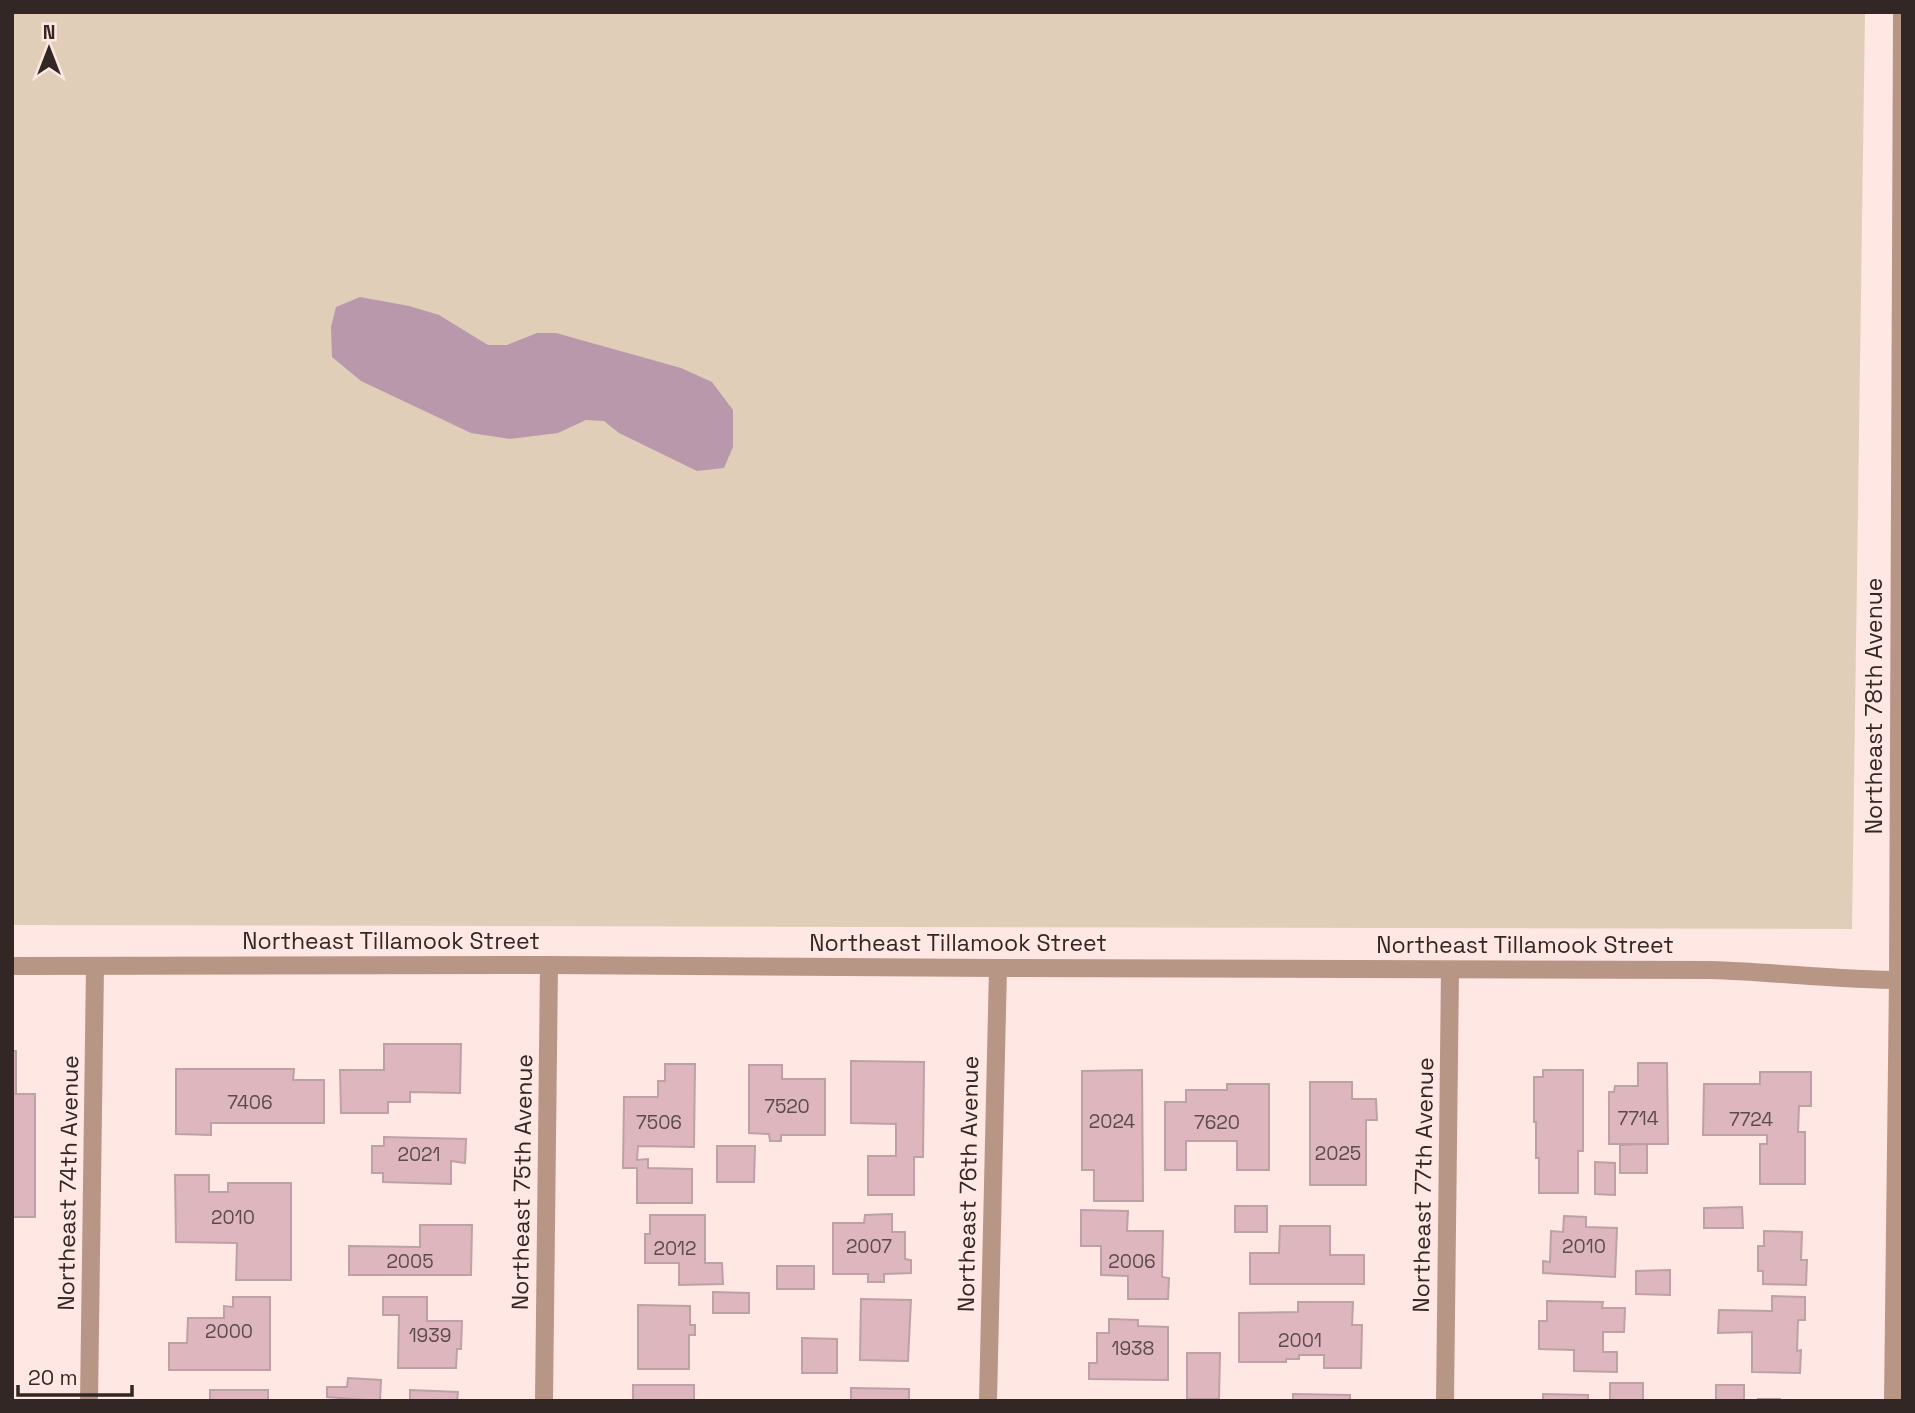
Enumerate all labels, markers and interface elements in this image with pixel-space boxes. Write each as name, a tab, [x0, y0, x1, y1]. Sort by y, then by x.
north arrow	[14, 14, 84, 84]
text: N	[43, 20, 55, 45]
street label: Northeast 78th Avenue	[1859, 578, 1889, 834]
street label: Northeast Tillamook Street	[242, 926, 540, 956]
street label: Northeast Tillamook Street	[809, 928, 1107, 958]
street label: Northeast Tillamook Street	[1376, 930, 1674, 960]
street label: Northeast 75th Avenue	[505, 1054, 539, 1310]
street label: Northeast 74th Avenue	[51, 1055, 85, 1311]
street label: Northeast 76th Avenue	[951, 1056, 985, 1312]
street label: Northeast 77th Avenue	[1406, 1057, 1440, 1313]
house number: 7406	[227, 1090, 273, 1115]
house number: 7520	[764, 1094, 810, 1119]
house number: 7714	[1617, 1106, 1659, 1131]
house number: 7724	[1729, 1107, 1773, 1132]
house number: 2024	[1089, 1109, 1135, 1134]
house number: 7506	[636, 1110, 682, 1135]
house number: 7620	[1194, 1110, 1240, 1135]
house number: 2025	[1315, 1141, 1361, 1166]
house number: 2021	[397, 1142, 441, 1167]
house number: 2010	[211, 1205, 255, 1230]
house number: 2007	[846, 1234, 892, 1259]
house number: 2010	[1562, 1234, 1606, 1259]
house number: 2012	[653, 1236, 697, 1261]
house number: 2005	[386, 1249, 434, 1274]
house number: 2006	[1108, 1249, 1156, 1274]
house number: 2000	[205, 1319, 253, 1344]
house number: 1939	[409, 1323, 451, 1348]
house number: 2001	[1278, 1328, 1322, 1353]
house number: 1938	[1112, 1336, 1154, 1361]
scale bar	[18, 1354, 131, 1398]
text: 20 m	[28, 1364, 78, 1391]

